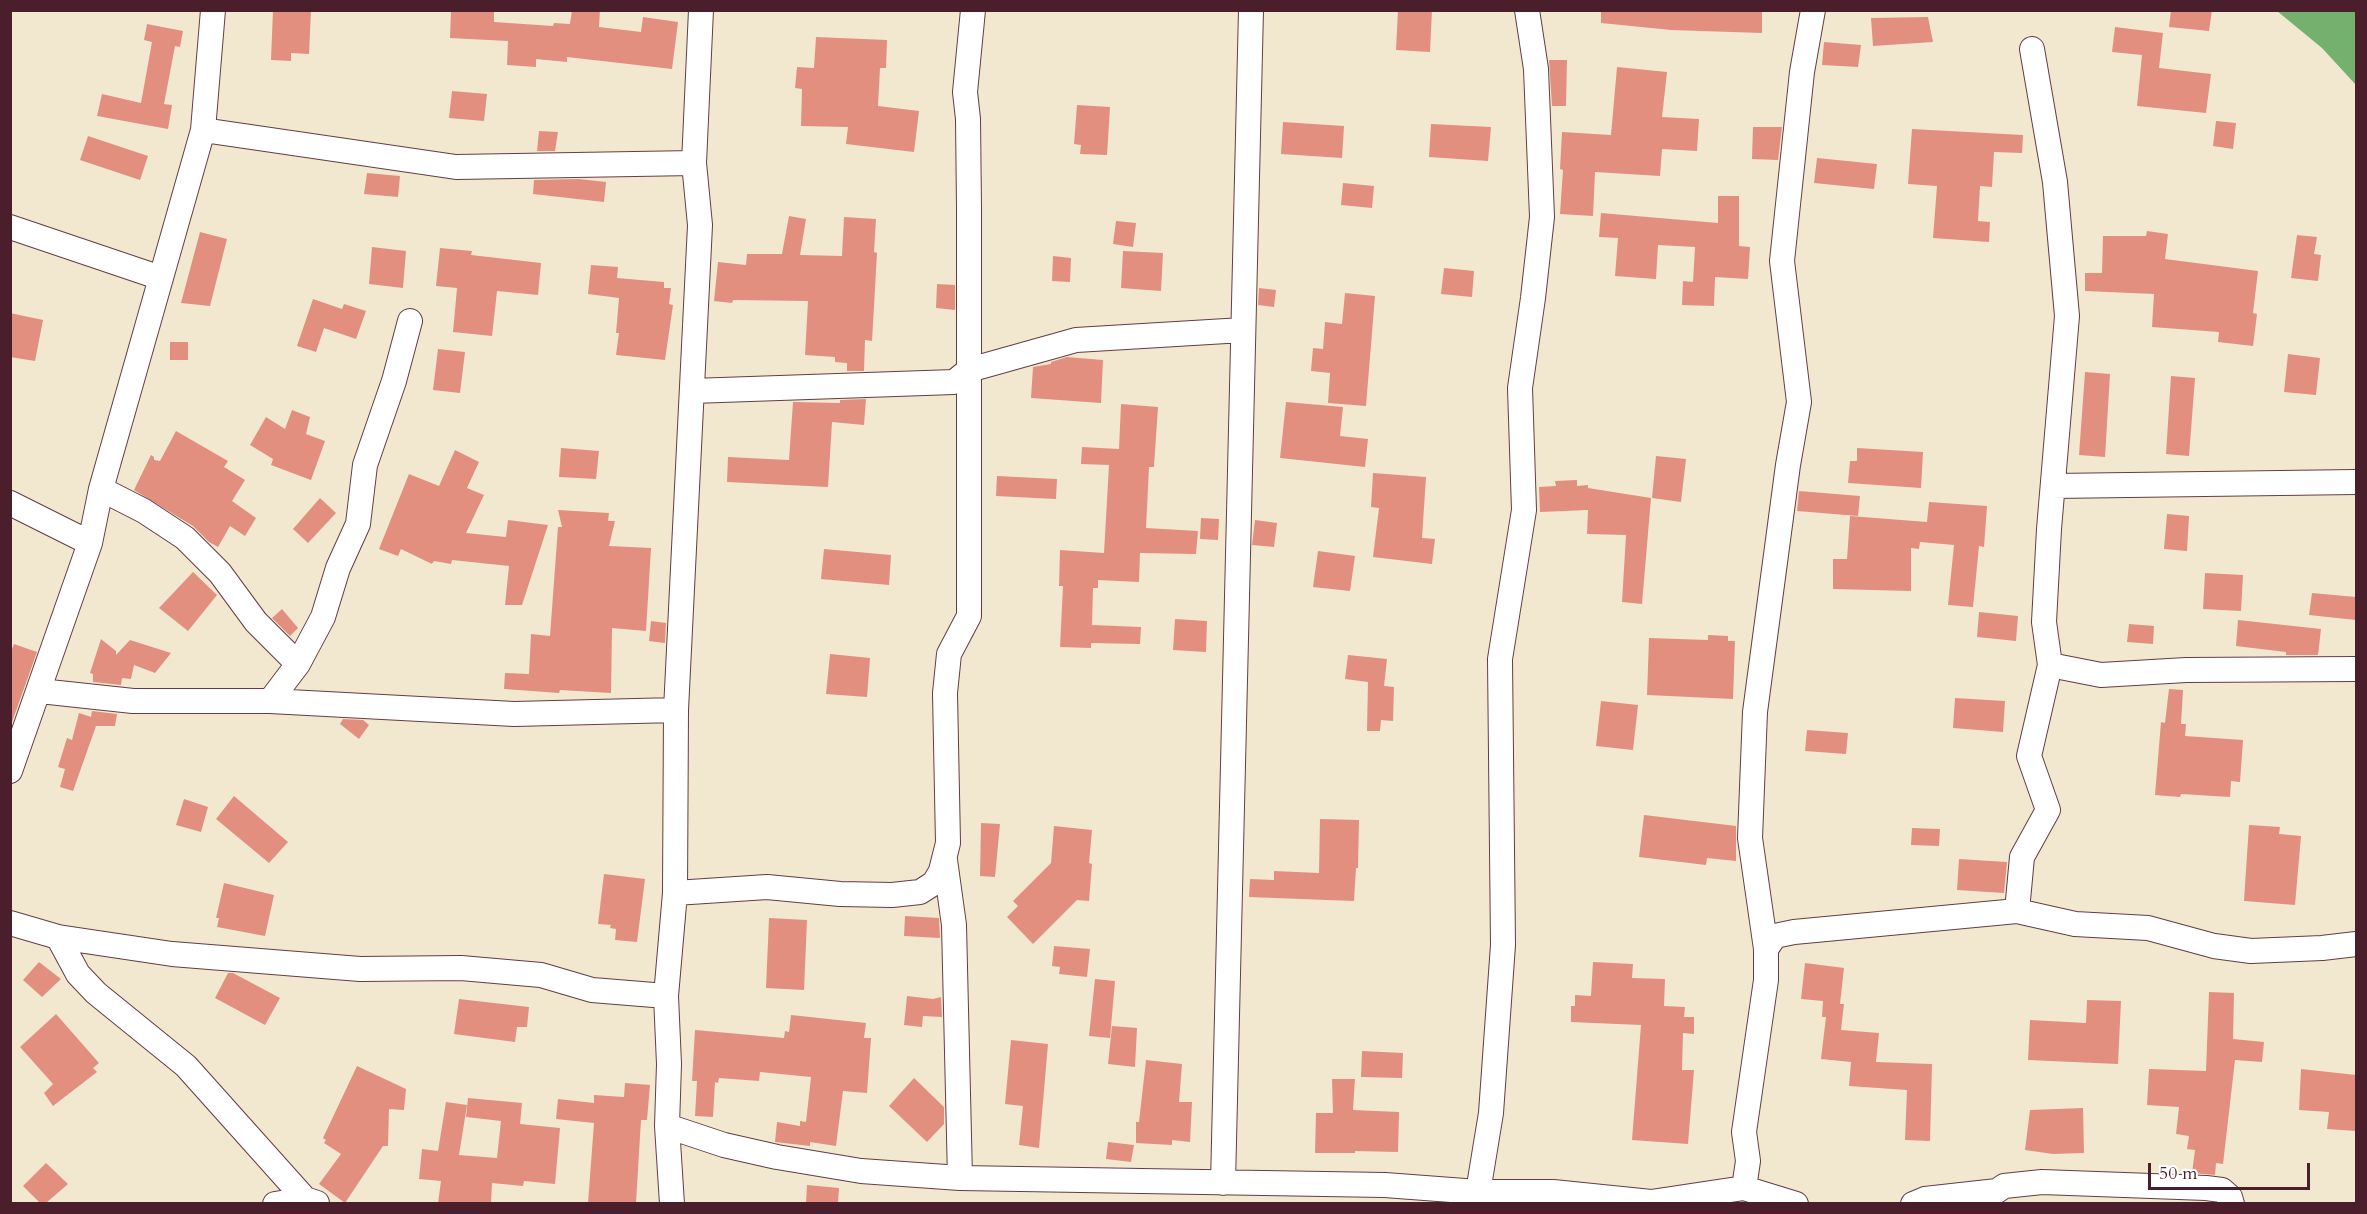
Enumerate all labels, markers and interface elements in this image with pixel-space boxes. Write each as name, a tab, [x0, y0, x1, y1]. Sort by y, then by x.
scale bar	[2151, 1151, 2313, 1189]
text: 50 m	[2159, 1161, 2198, 1186]

